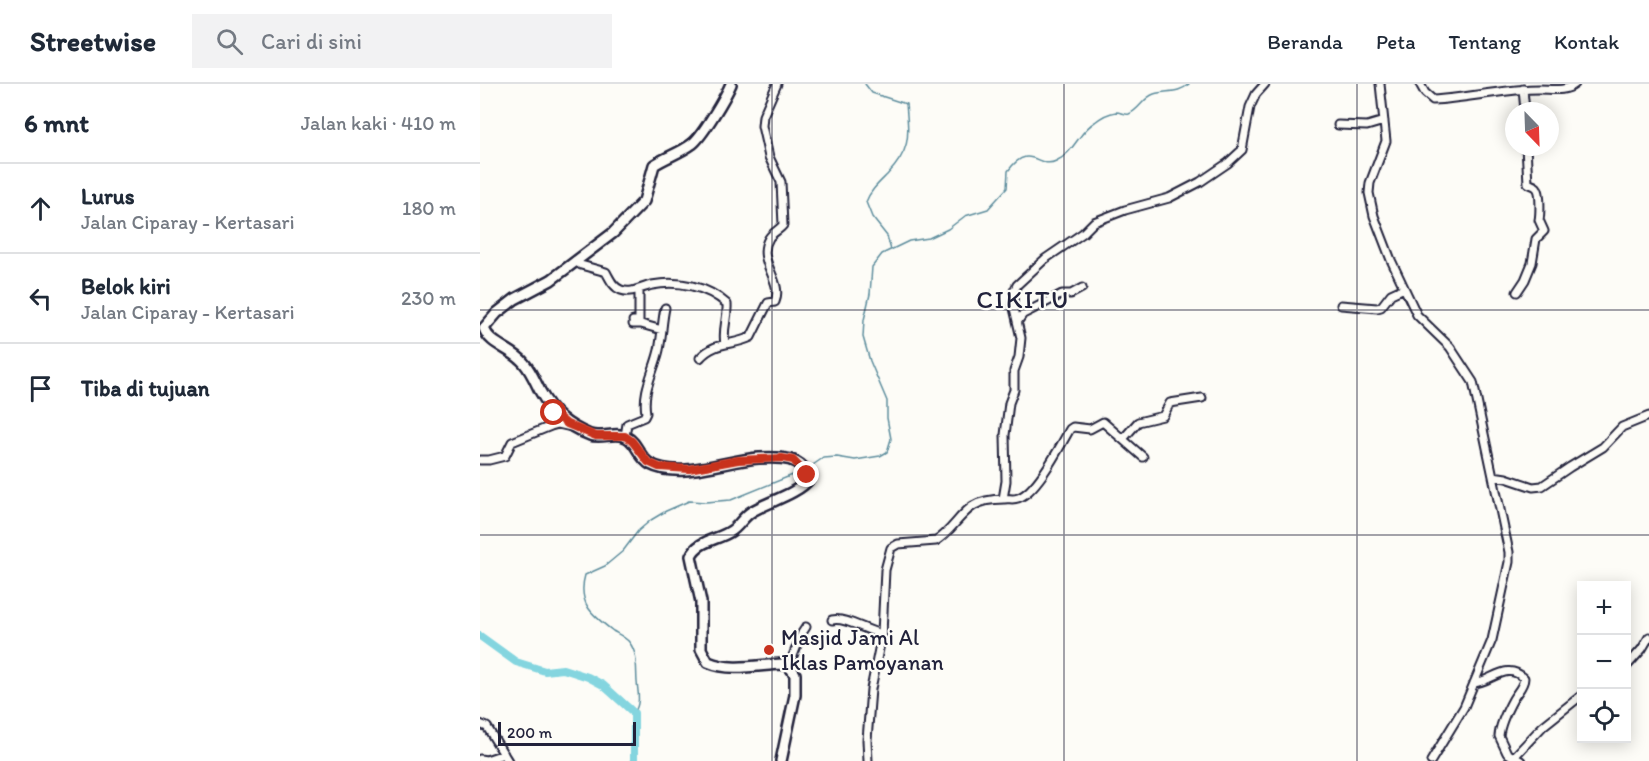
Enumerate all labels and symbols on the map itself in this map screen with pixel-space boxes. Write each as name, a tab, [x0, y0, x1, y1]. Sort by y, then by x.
north arrow	[1505, 102, 1559, 156]
district label: CIKITU	[976, 283, 1070, 315]
route start	[540, 399, 566, 425]
route end	[793, 461, 819, 487]
place label: Masjid Jami Al Iklas Pamoyanan	[781, 624, 944, 676]
marker: Masjid Jami Al Iklas Pamoyanan	[762, 643, 776, 657]
scale bar	[498, 719, 636, 746]

